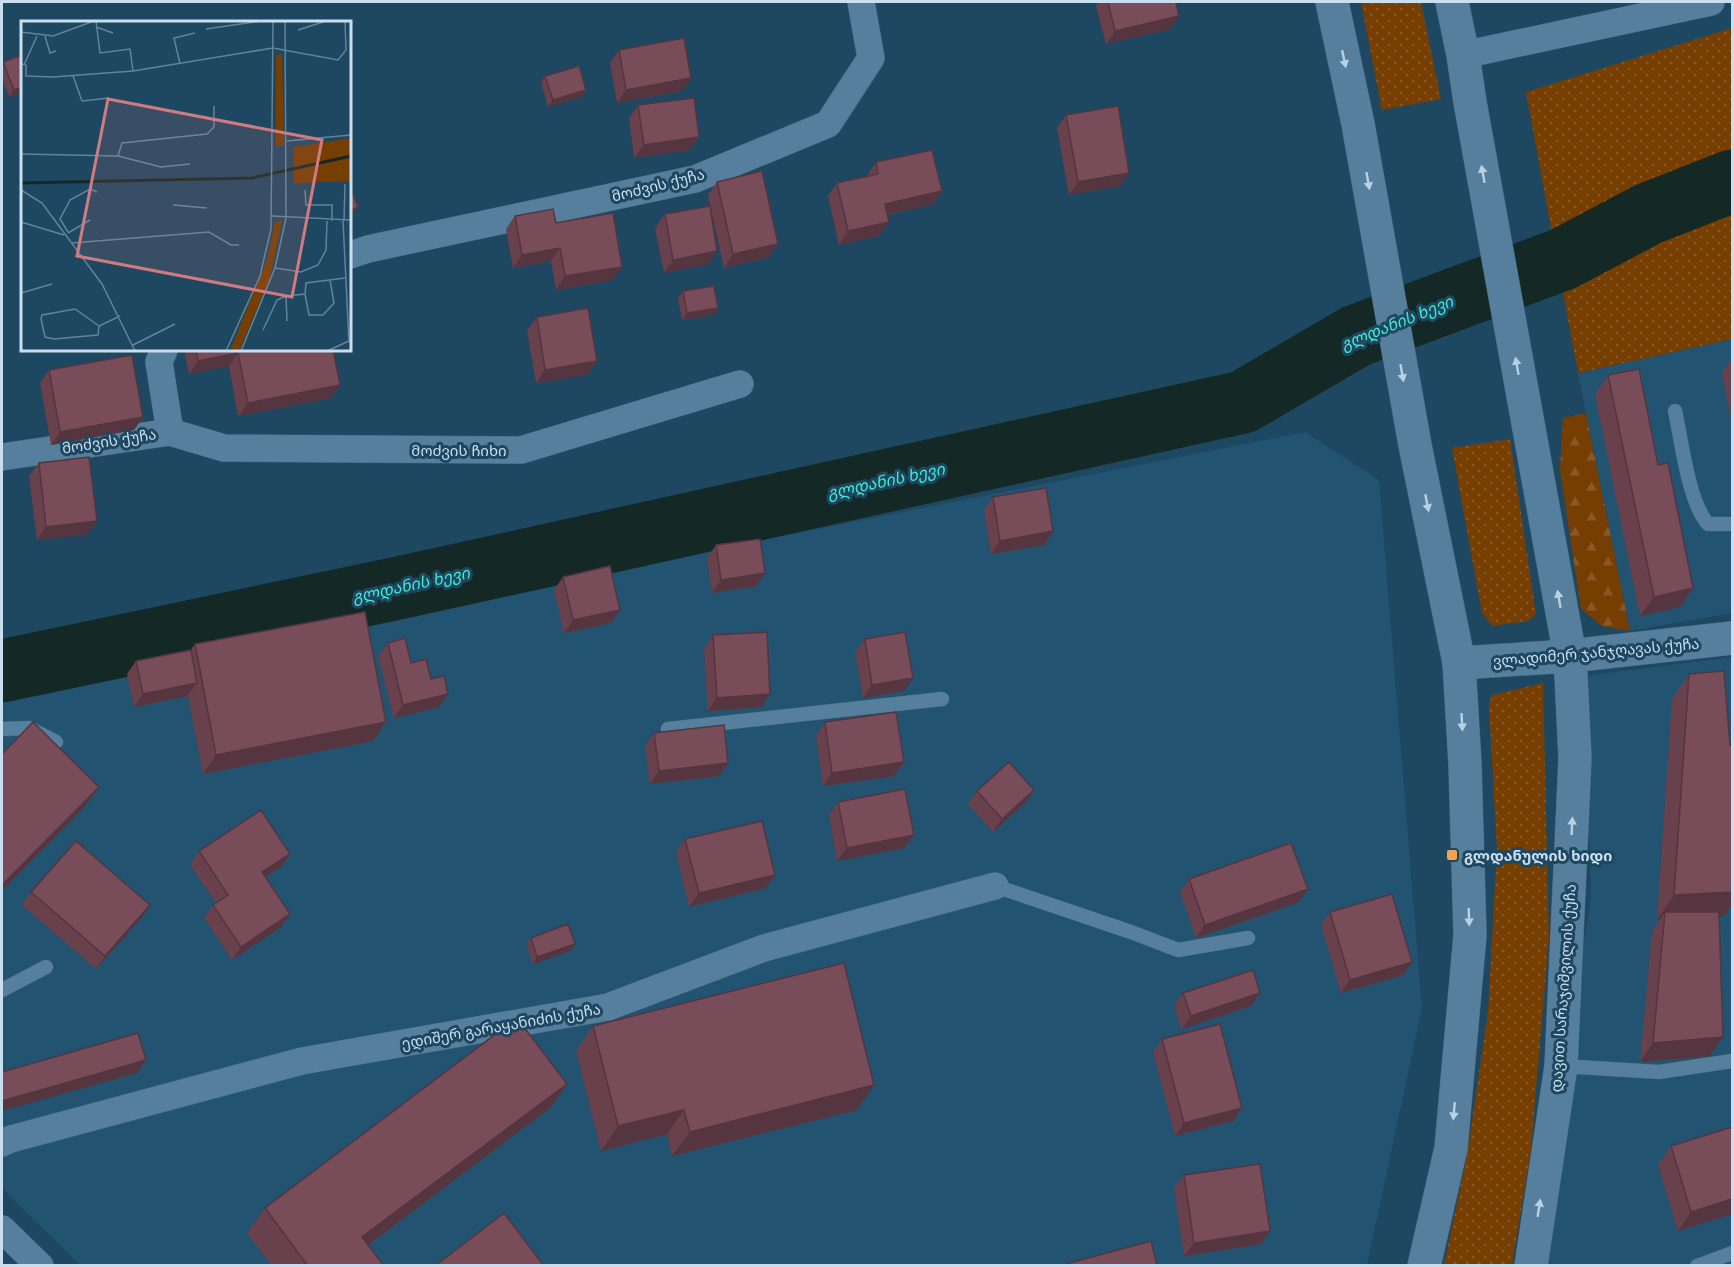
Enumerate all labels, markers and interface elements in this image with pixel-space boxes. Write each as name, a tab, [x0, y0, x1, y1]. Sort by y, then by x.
inset map	[21, 21, 351, 351]
one-way arrow	[1340, 49, 1349, 68]
street label: მოძვის ქუჩა	[610, 164, 706, 206]
one-way arrow	[1478, 165, 1487, 184]
one-way arrow	[1364, 172, 1373, 191]
water label: გლდანის ხევი	[1338, 292, 1457, 354]
one-way arrow	[1512, 357, 1521, 376]
one-way arrow	[1398, 364, 1407, 383]
street label: მოძვის ქუჩა	[61, 424, 157, 458]
street label: მოძვის ჩიხი	[411, 441, 507, 460]
water label: გლდანის ხევი	[826, 459, 947, 503]
one-way arrow	[1422, 493, 1432, 512]
water label: გლდანის ხევი	[351, 563, 472, 607]
one-way arrow	[1554, 589, 1563, 608]
street label: ვლადიმერ ჯანჯღავას ქუჩა	[1492, 633, 1700, 671]
one-way arrow	[1458, 712, 1467, 731]
one-way arrow	[1567, 816, 1576, 835]
place label: გლდანულის ხიდი	[1464, 846, 1612, 865]
marker: გლდანულის ხიდი	[1445, 848, 1459, 862]
street label: დავით სარაჯიშვილის ქუჩა	[1546, 883, 1580, 1093]
one-way arrow	[1465, 907, 1474, 926]
street label: ედიშერ გარაყანიძის ქუჩა	[400, 999, 602, 1053]
one-way arrow	[1449, 1102, 1459, 1121]
one-way arrow	[1535, 1198, 1544, 1217]

